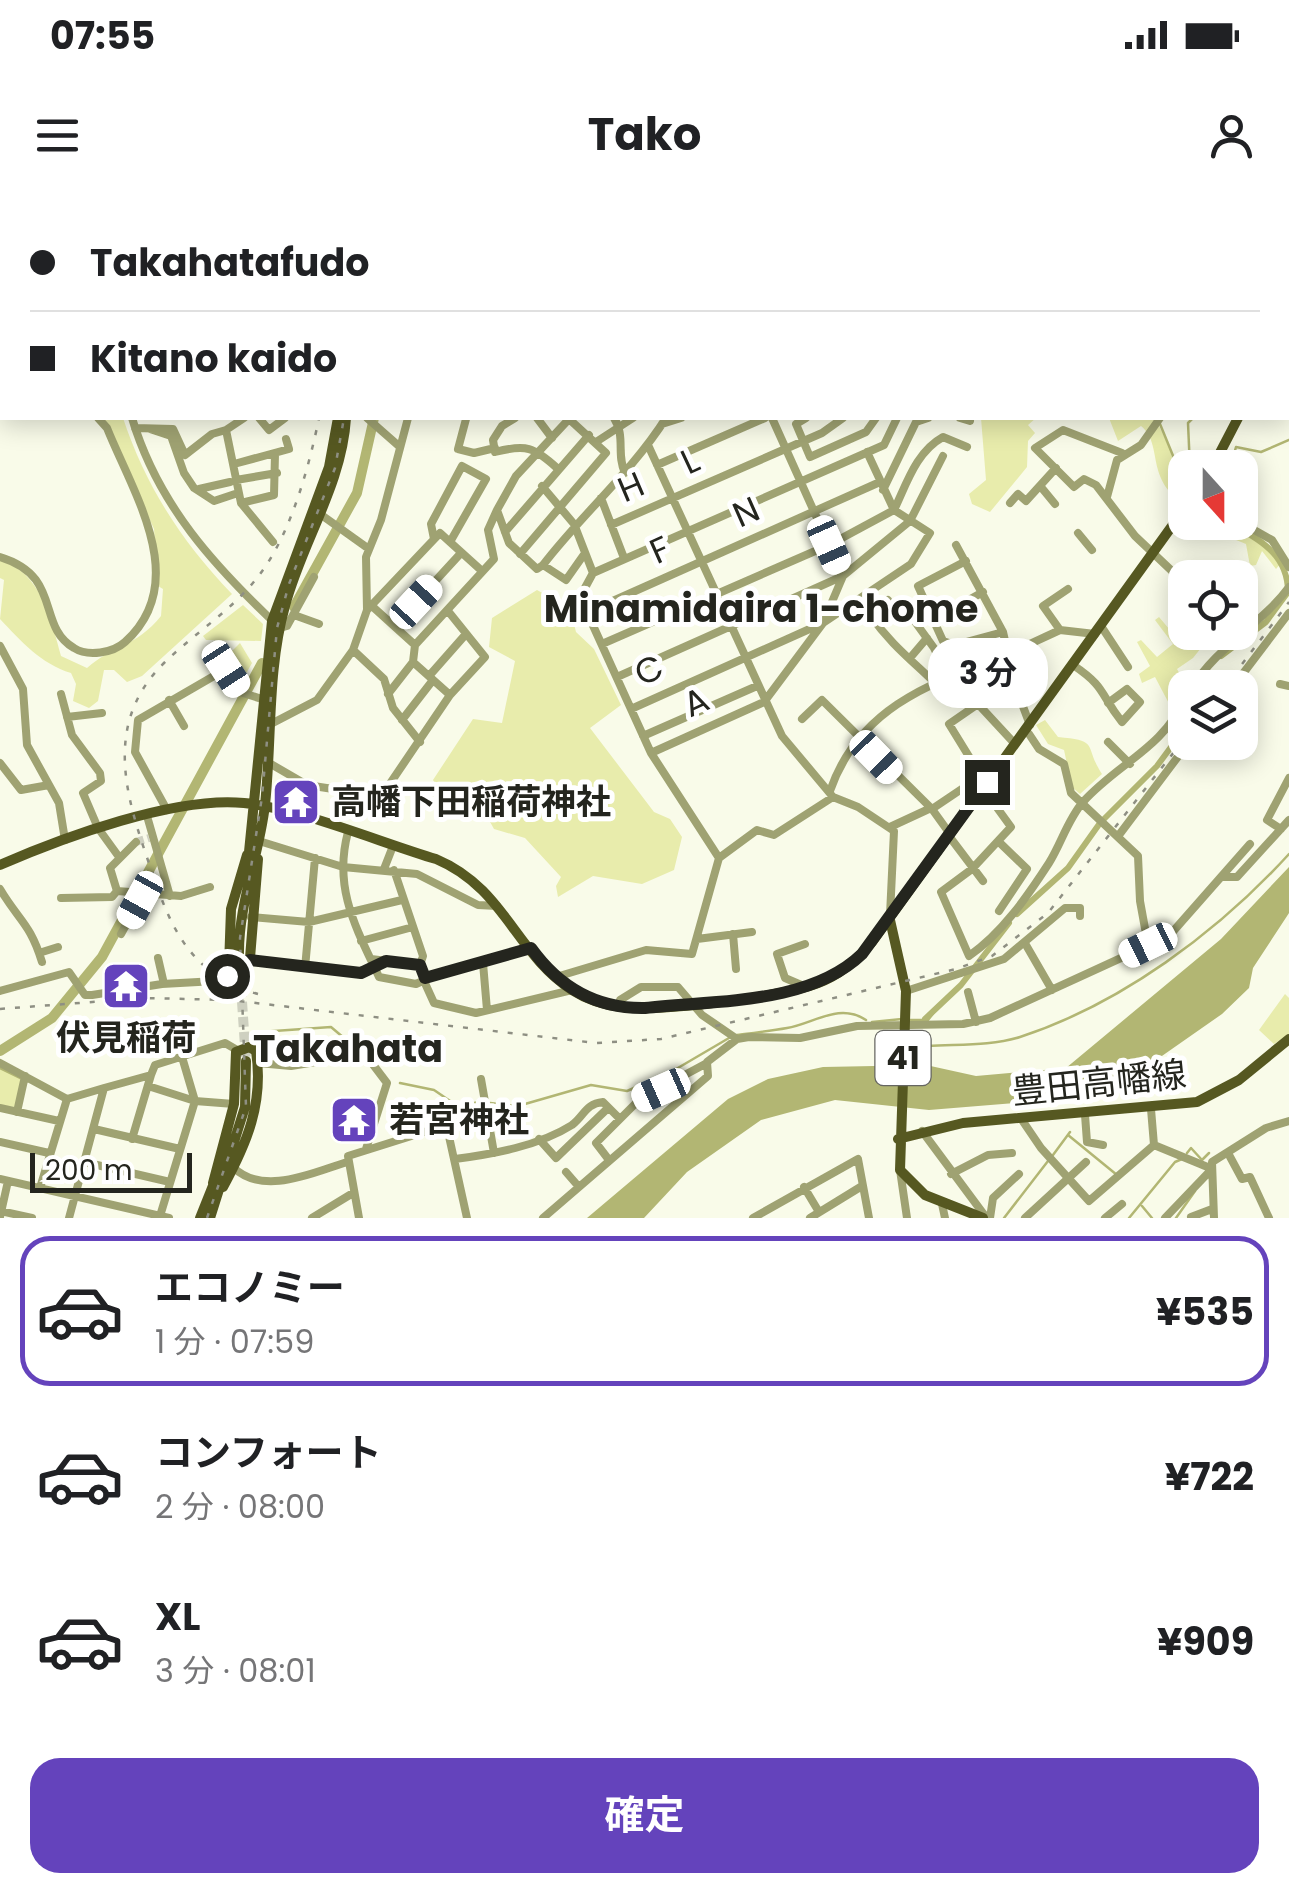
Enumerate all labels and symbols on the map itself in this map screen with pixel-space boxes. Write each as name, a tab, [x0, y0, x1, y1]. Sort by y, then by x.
street label: L	[673, 435, 707, 486]
north arrow	[1168, 450, 1258, 540]
street label: H	[610, 459, 652, 514]
street label: N	[725, 484, 767, 539]
car	[803, 511, 855, 579]
street label: F	[642, 524, 678, 576]
car	[385, 570, 447, 634]
district label: Minamidaira 1-chome	[544, 582, 978, 635]
car	[197, 636, 255, 702]
callout: 3 分	[927, 637, 1047, 707]
street label: C	[626, 642, 671, 697]
street label: A	[675, 674, 717, 729]
car	[844, 725, 908, 789]
route end	[965, 760, 1010, 805]
temple icon: 高幡下田稲荷神社	[270, 776, 322, 828]
place label: 高幡下田稲荷神社	[331, 777, 611, 826]
car	[112, 866, 168, 934]
car	[1114, 918, 1182, 972]
route start	[205, 954, 250, 999]
temple icon: 伏見稲荷	[100, 960, 152, 1012]
place label: 伏見稲荷	[56, 1013, 196, 1062]
district label: Takahata	[253, 1022, 443, 1075]
road number: 41	[876, 1031, 930, 1085]
street label: 豊田高幡線	[1009, 1049, 1189, 1116]
car	[627, 1064, 695, 1116]
temple icon: 若宮神社	[328, 1094, 380, 1146]
place label: 若宮神社	[389, 1095, 529, 1144]
scale bar	[30, 1148, 192, 1193]

